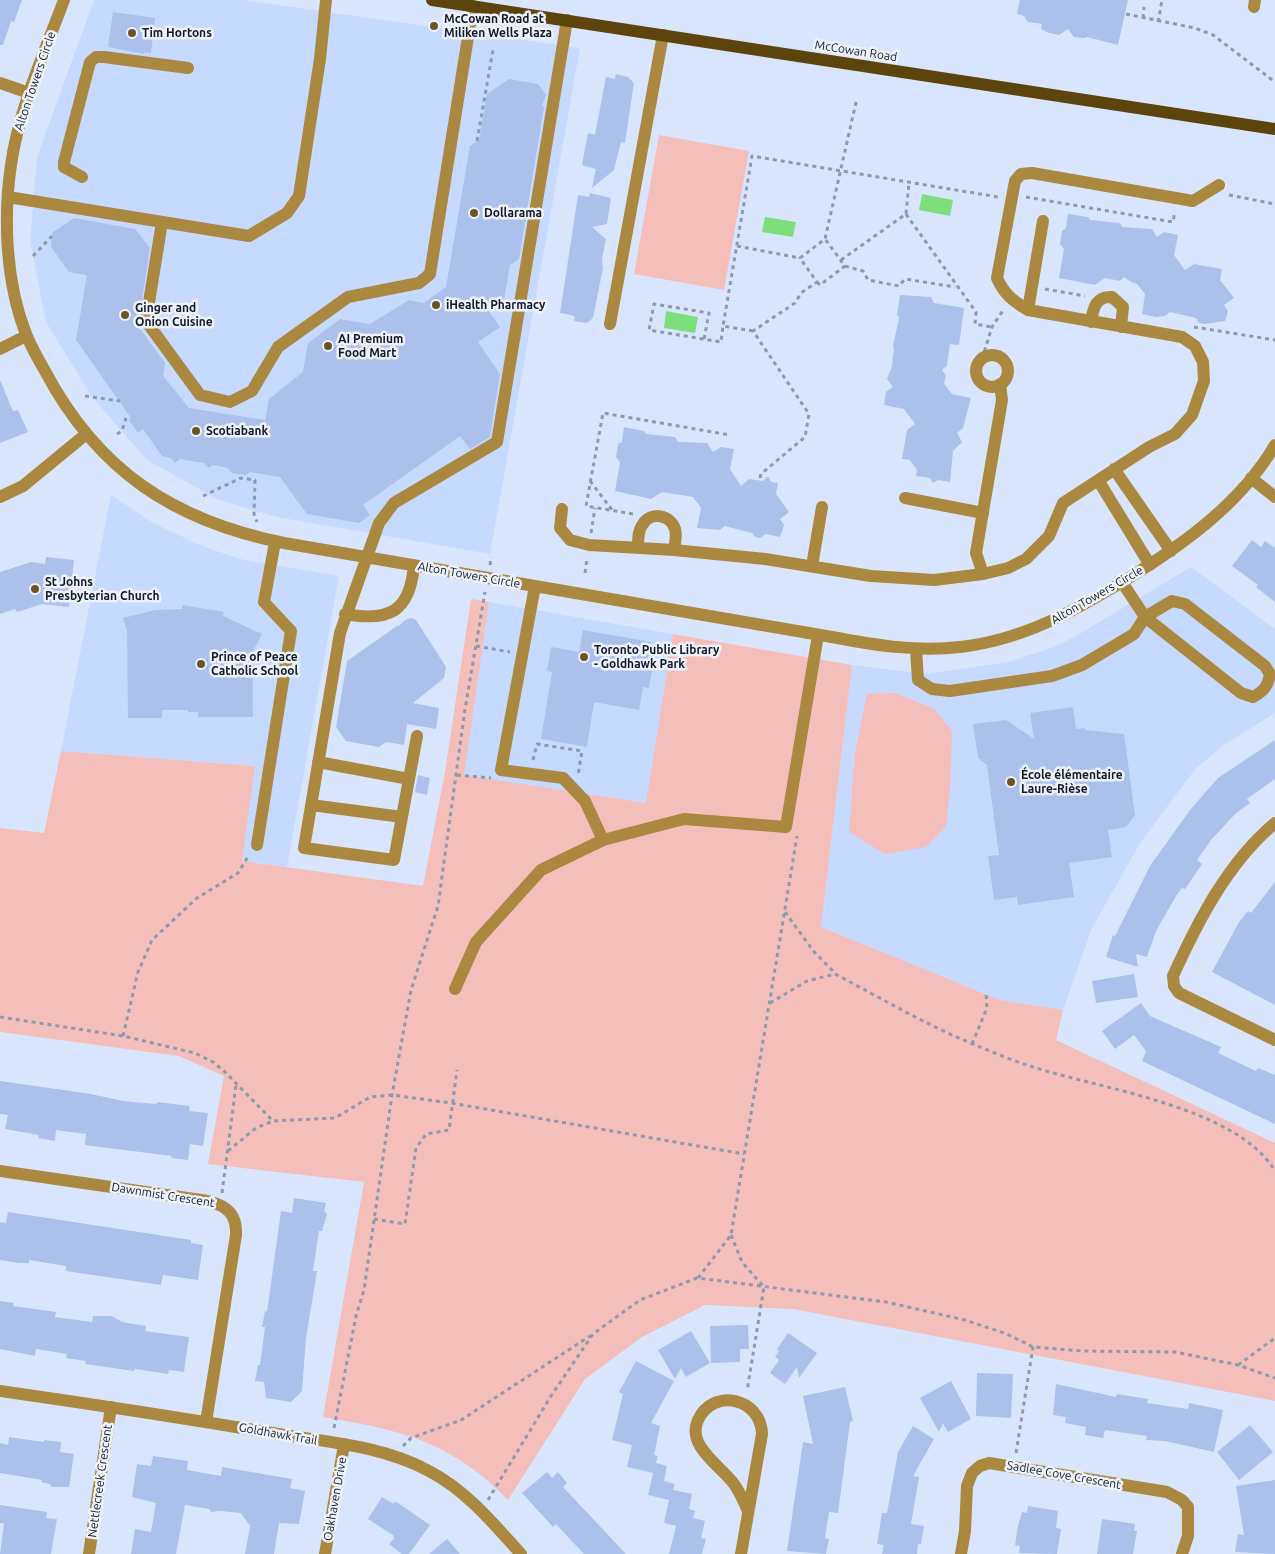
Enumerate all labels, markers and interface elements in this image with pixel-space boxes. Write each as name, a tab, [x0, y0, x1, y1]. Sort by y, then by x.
place label: McCowan Road at Miliken Wells Plaza	[444, 12, 552, 40]
marker: McCowan Road at Miliken Wells Plaza	[428, 20, 440, 32]
place label: Tim Hortons	[142, 26, 212, 40]
marker: Tim Hortons	[126, 27, 138, 39]
street label: Alton Towers Circle	[11, 30, 59, 132]
street label: McCowan Road	[814, 37, 898, 65]
place label: Dollarama	[484, 206, 542, 220]
marker: Dollarama	[468, 207, 480, 219]
place label: iHealth Pharmacy	[446, 298, 545, 312]
marker: iHealth Pharmacy	[430, 299, 442, 311]
place label: Ginger and Onion Cuisine	[135, 301, 213, 329]
marker: Ginger and Onion Cuisine	[119, 309, 131, 321]
place label: AI Premium Food Mart	[338, 332, 403, 360]
marker: AI Premium Food Mart	[322, 340, 334, 352]
place label: Scotiabank	[206, 424, 268, 438]
marker: Scotiabank	[190, 425, 202, 437]
street label: Alton Towers Circle	[417, 559, 521, 591]
street label: Alton Towers Circle	[1048, 563, 1146, 627]
place label: St Johns Presbyterian Church	[45, 575, 159, 603]
marker: St Johns Presbyterian Church	[29, 583, 41, 595]
place label: Toronto Public Library - Goldhawk Park	[594, 643, 719, 671]
place label: Prince of Peace Catholic School	[211, 650, 298, 678]
marker: Toronto Public Library - Goldhawk Park	[578, 651, 590, 663]
marker: Prince of Peace Catholic School	[195, 658, 207, 670]
place label: École élémentaire Laure-Rièse	[1021, 768, 1123, 796]
marker: École élémentaire Laure-Rièse	[1005, 776, 1017, 788]
street label: Dawnmist Crescent	[110, 1180, 216, 1210]
street label: Goldhawk Trail	[238, 1420, 318, 1448]
street label: Nettlecreek Crescent	[85, 1424, 115, 1538]
street label: Oakhaven Drive	[321, 1456, 349, 1542]
street label: Sadlee Cove Crescent	[1006, 1458, 1122, 1492]

